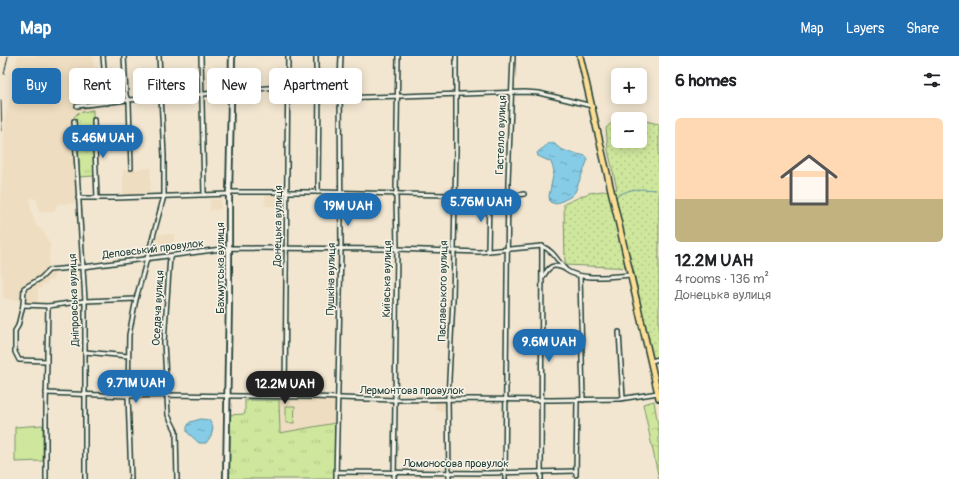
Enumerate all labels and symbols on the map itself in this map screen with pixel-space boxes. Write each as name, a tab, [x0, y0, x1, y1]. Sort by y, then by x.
street label: Гастелло вулиця	[493, 95, 509, 175]
pin: 5.46M UAH	[57, 125, 149, 159]
street label: Донецька вулиця	[271, 185, 285, 268]
pin: 5.76M UAH	[435, 189, 527, 223]
pin: 19M UAH	[311, 193, 385, 227]
street label: Бахмутська вулиця	[214, 222, 227, 314]
street label: Деповський провулок	[101, 236, 205, 262]
street label: Київська вулиця	[380, 240, 394, 318]
street label: Паславського вулиця	[436, 241, 450, 341]
street label: Пушкіна вулиця	[324, 243, 338, 315]
street label: Дніпровська вулиця	[66, 253, 82, 348]
street label: Оседача вулиця	[150, 270, 166, 346]
pin: 9.6M UAH	[508, 329, 590, 363]
pin: 9.71M UAH	[90, 370, 182, 404]
pin: 12.2M UAH	[239, 371, 331, 405]
street label: Лермонтова провулок	[359, 384, 465, 397]
street label: Ломоносова провулок	[402, 457, 509, 470]

